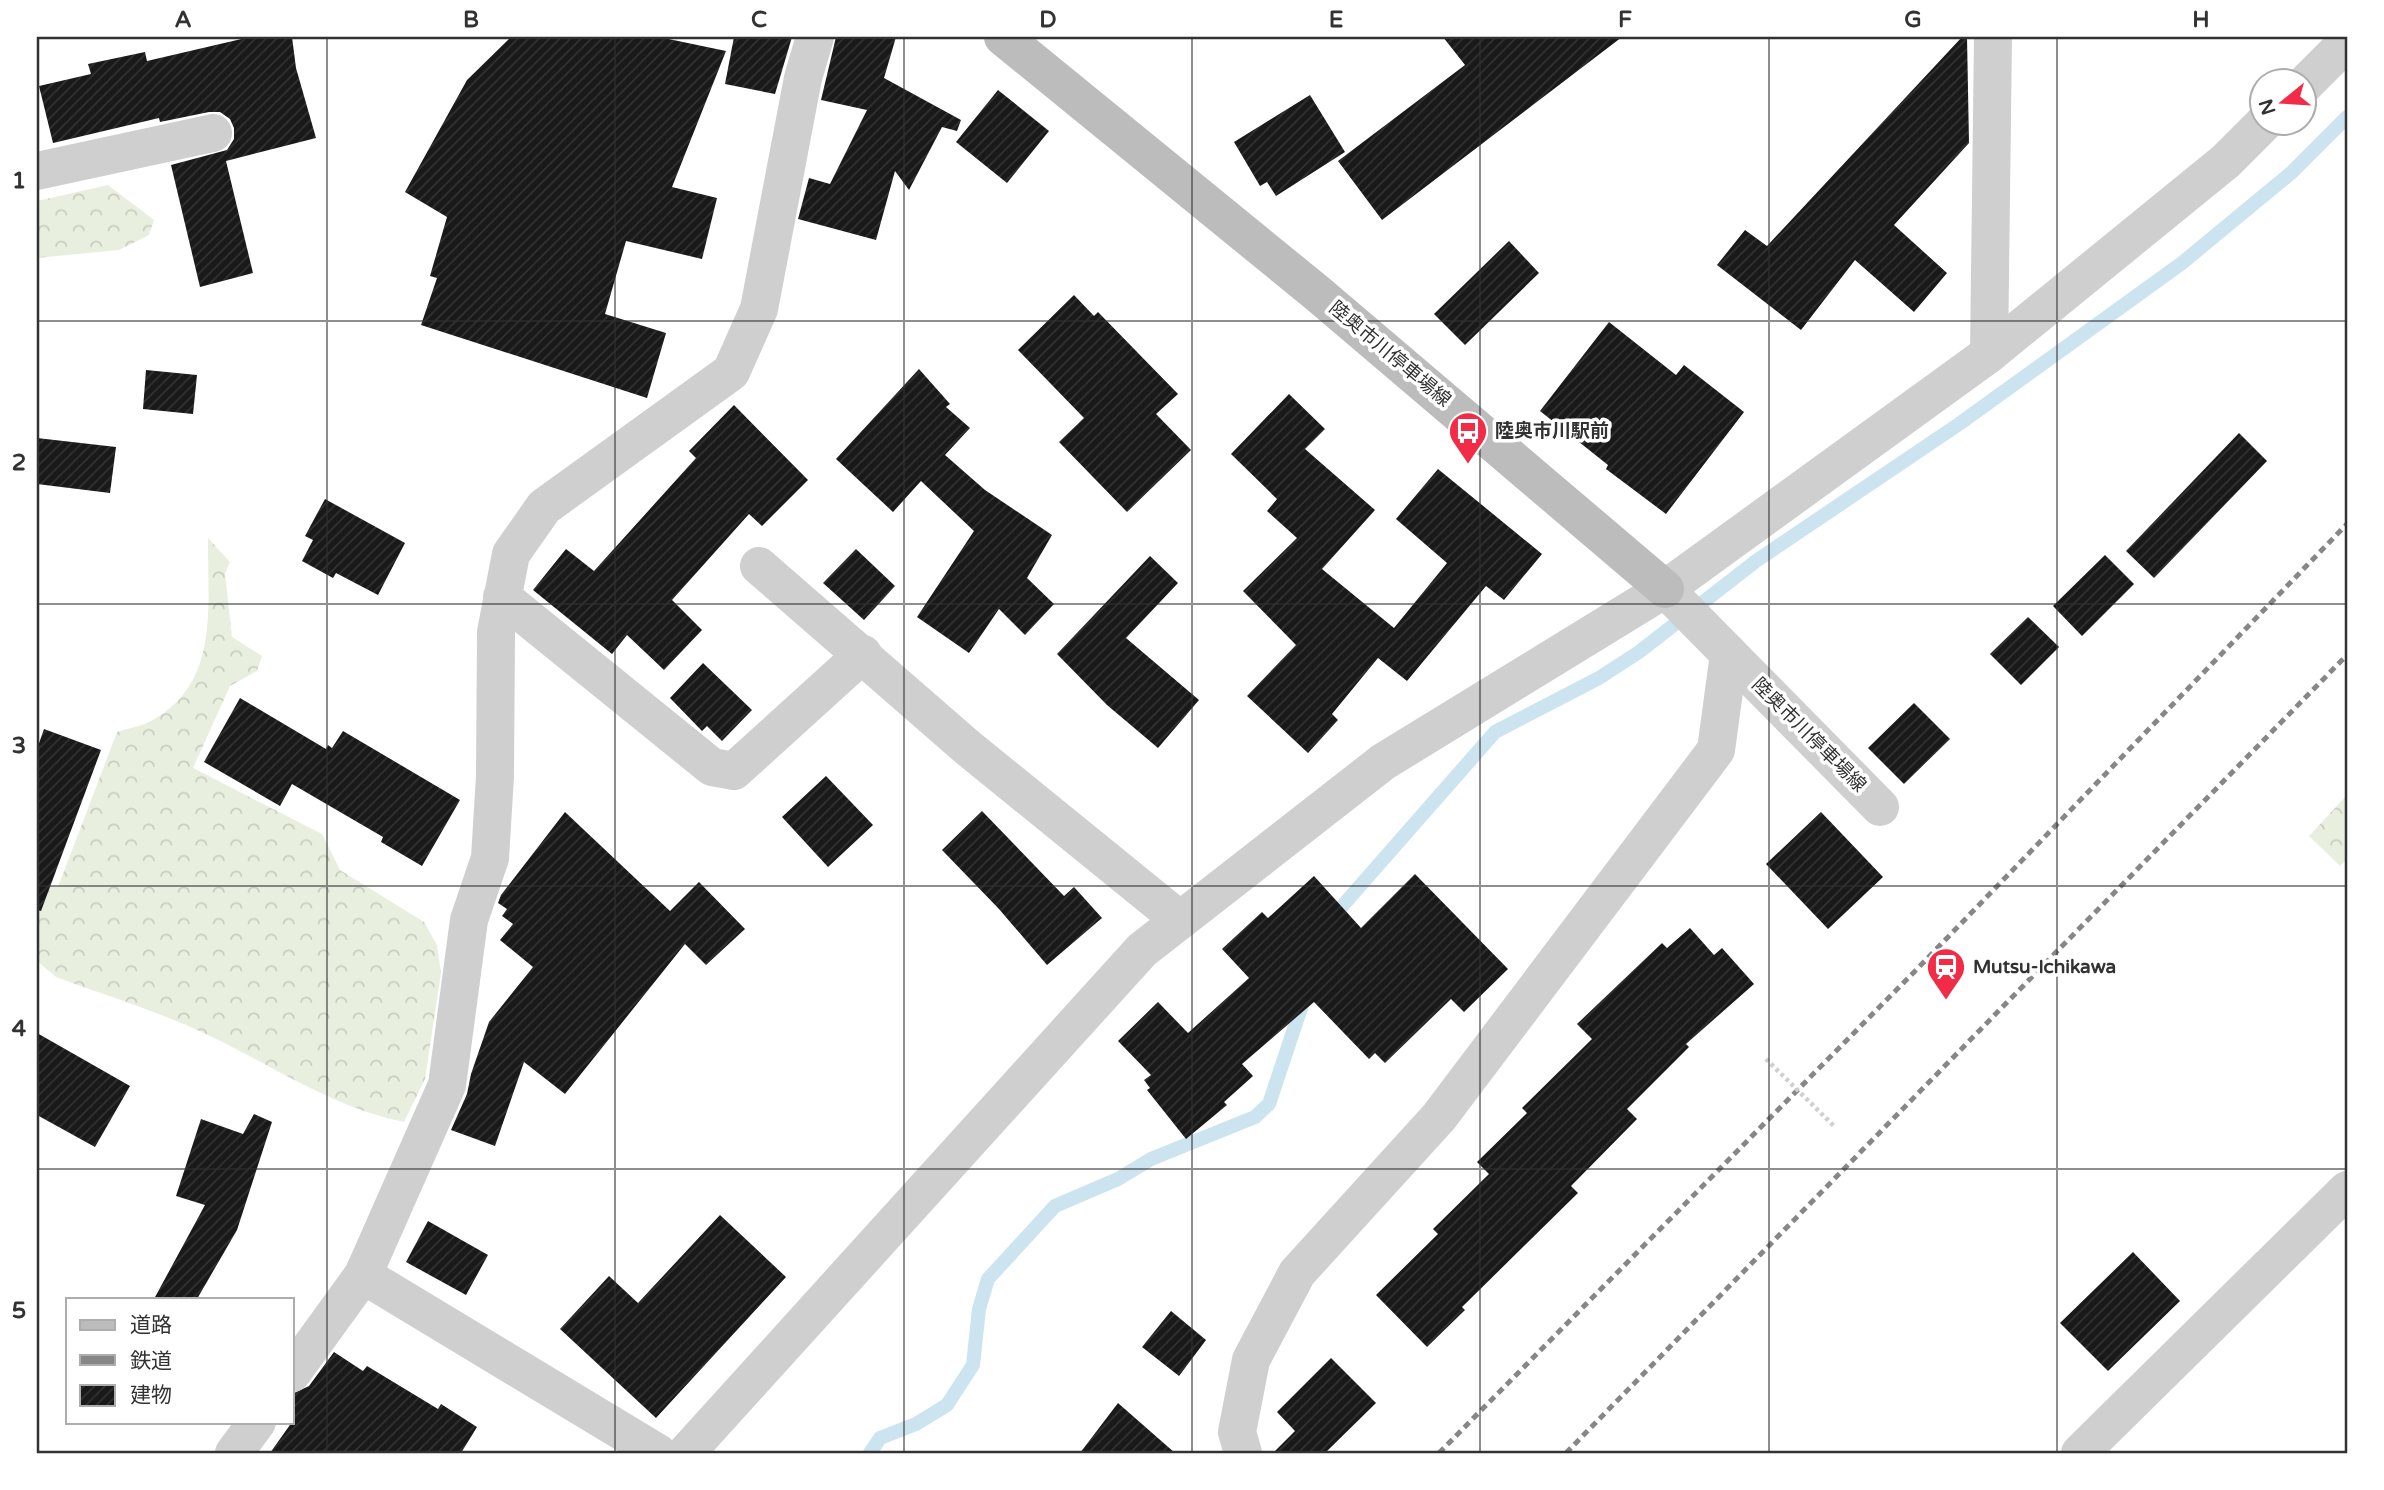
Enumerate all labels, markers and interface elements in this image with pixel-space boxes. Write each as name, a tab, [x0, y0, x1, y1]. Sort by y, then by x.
text: A	[174, 6, 192, 34]
text: B	[463, 6, 479, 34]
text: C	[751, 6, 767, 34]
text: D	[1039, 6, 1057, 34]
text: E	[1329, 6, 1343, 34]
text: F	[1618, 6, 1632, 34]
text: G	[1904, 6, 1922, 34]
text: H	[2192, 6, 2210, 34]
north arrow	[2248, 66, 2318, 136]
text: N	[2255, 96, 2281, 118]
text: 1	[12, 167, 26, 195]
street label: 陸奥市川停車場線	[1325, 297, 1455, 411]
bus stop icon: 陸奥市川駅前	[1447, 410, 1489, 465]
place label: 陸奥市川駅前	[1495, 420, 1609, 442]
text: 2	[12, 449, 26, 477]
street label: 陸奥市川停車場線	[1747, 673, 1871, 797]
text: 3	[12, 732, 26, 760]
station icon: Mutsu-Ichikawa	[1925, 946, 1967, 1001]
place label: Mutsu-Ichikawa	[1973, 956, 2116, 978]
text: 4	[12, 1015, 27, 1043]
text: 5	[12, 1297, 26, 1325]
legend	[66, 1298, 294, 1424]
text: 道路	[130, 1313, 172, 1338]
text: 鉄道	[130, 1349, 172, 1374]
text: 建物	[130, 1383, 172, 1408]

